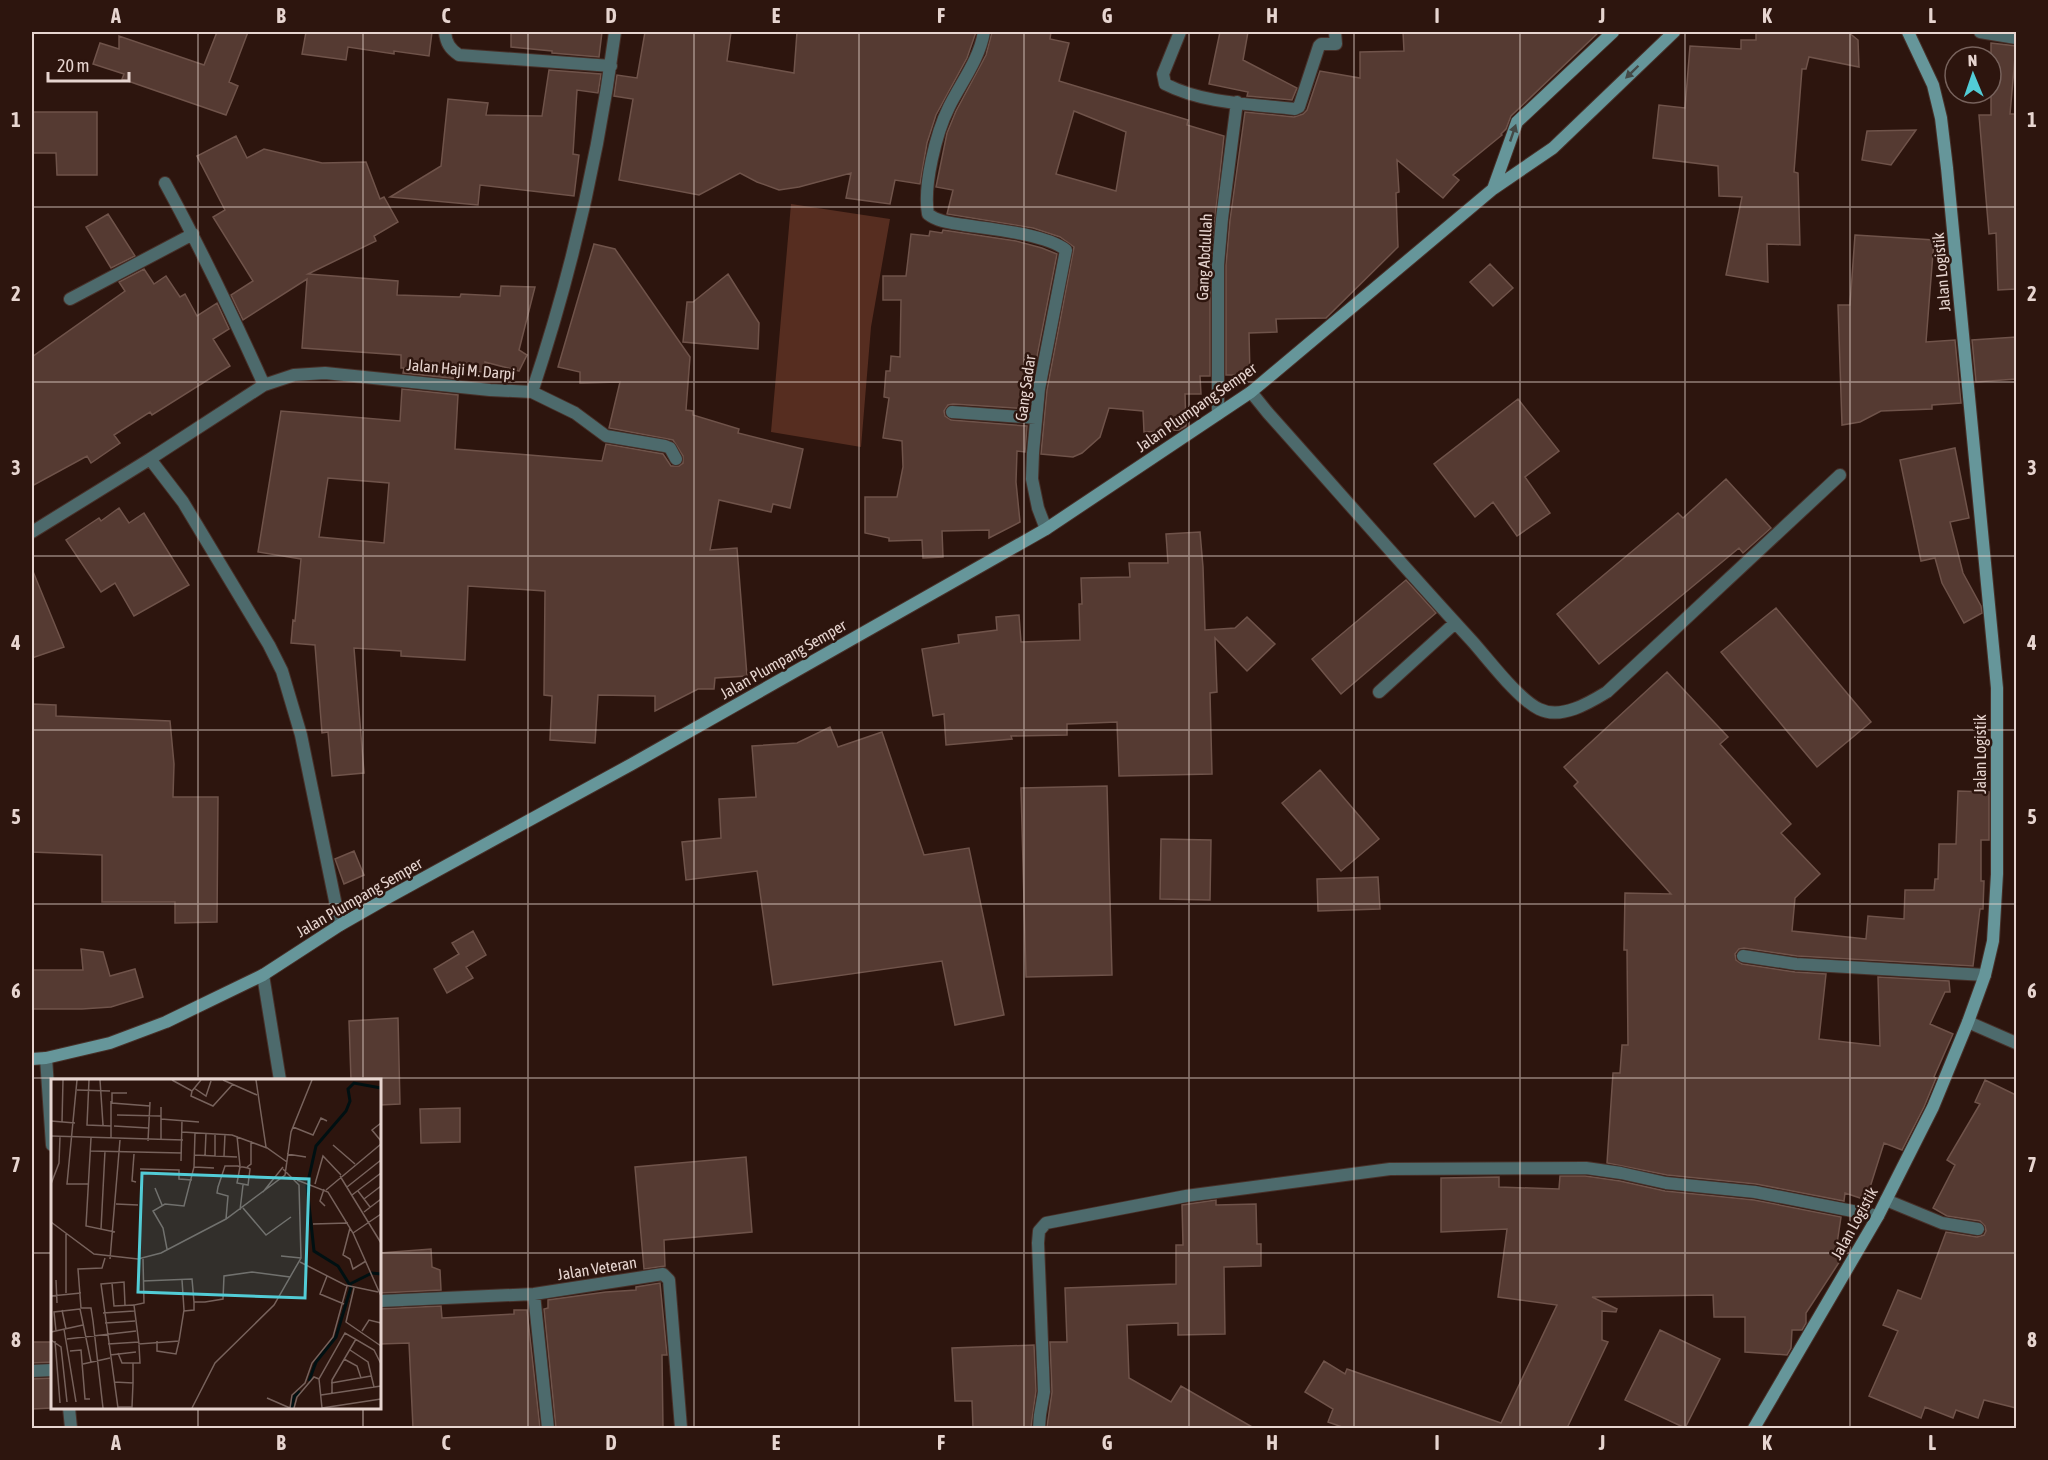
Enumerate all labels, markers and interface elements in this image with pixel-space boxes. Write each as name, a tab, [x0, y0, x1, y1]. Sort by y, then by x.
text: A	[110, 4, 121, 27]
text: B	[276, 4, 286, 27]
text: C	[442, 4, 451, 27]
text: D	[605, 4, 617, 27]
text: E	[772, 4, 781, 27]
text: F	[937, 4, 945, 27]
text: G	[1102, 4, 1113, 27]
text: H	[1266, 4, 1278, 27]
text: I	[1434, 4, 1440, 27]
text: J	[1598, 4, 1605, 27]
text: K	[1762, 4, 1772, 27]
text: L	[1928, 4, 1936, 27]
scale bar	[48, 45, 129, 83]
north arrow	[1943, 45, 2003, 105]
text: N	[1967, 51, 1978, 69]
text: 20 m	[57, 55, 89, 76]
one-way arrow	[1624, 65, 1639, 79]
text: 1	[11, 108, 21, 131]
text: 1	[2027, 108, 2037, 131]
one-way arrow	[1508, 124, 1518, 142]
street label: Gang Abdullah	[1193, 213, 1216, 301]
street label: Jalan Logistik	[1929, 232, 1954, 312]
text: 2	[11, 282, 21, 305]
text: 2	[2027, 282, 2037, 305]
street label: Gang Sadar	[1011, 353, 1040, 422]
street label: Jalan Haji M. Darpi	[406, 355, 516, 384]
street label: Jalan Plumpang Semper	[1132, 359, 1260, 456]
text: 3	[11, 456, 21, 479]
text: 3	[2027, 456, 2037, 479]
street label: Jalan Plumpang Semper	[717, 615, 850, 703]
text: 4	[10, 631, 21, 654]
text: 4	[2026, 631, 2037, 654]
street label: Jalan Logistik	[1971, 714, 1990, 794]
text: 5	[11, 805, 21, 828]
text: 5	[2027, 805, 2037, 828]
street label: Jalan Plumpang Semper	[293, 853, 426, 941]
text: 6	[11, 979, 21, 1002]
text: 6	[2027, 979, 2037, 1002]
inset map	[51, 1079, 381, 1409]
text: 7	[11, 1153, 21, 1176]
text: 7	[2027, 1153, 2037, 1176]
street label: Jalan Logistik	[1827, 1184, 1882, 1263]
street label: Jalan Veteran	[556, 1253, 638, 1283]
text: 8	[11, 1328, 21, 1351]
text: 8	[2027, 1328, 2037, 1351]
text: A	[110, 1431, 121, 1454]
text: B	[276, 1431, 286, 1454]
text: C	[442, 1431, 451, 1454]
text: D	[605, 1431, 617, 1454]
text: E	[772, 1431, 781, 1454]
text: F	[937, 1431, 945, 1454]
text: G	[1102, 1431, 1113, 1454]
text: H	[1266, 1431, 1278, 1454]
text: I	[1434, 1431, 1440, 1454]
text: J	[1598, 1431, 1605, 1454]
text: K	[1762, 1431, 1772, 1454]
text: L	[1928, 1431, 1936, 1454]

